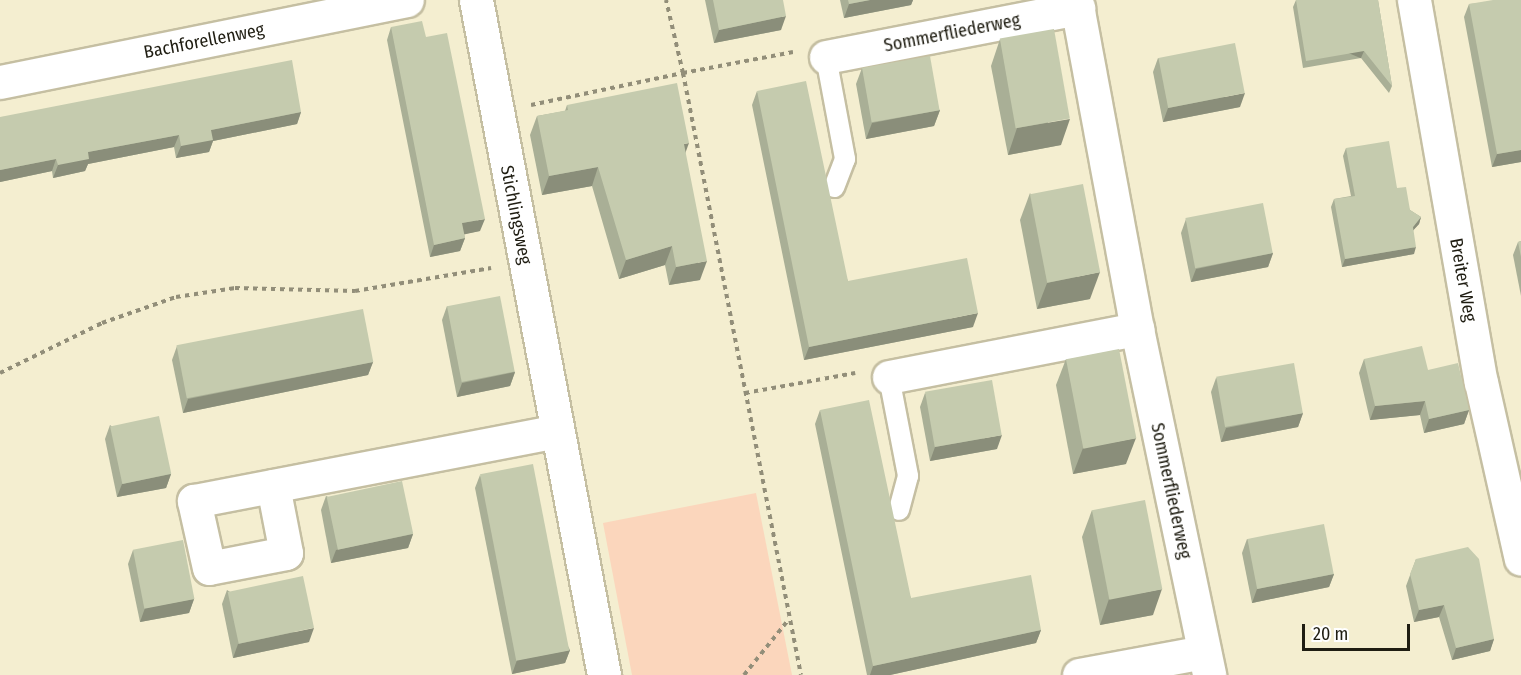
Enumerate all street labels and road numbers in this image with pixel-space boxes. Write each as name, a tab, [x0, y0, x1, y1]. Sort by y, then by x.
street label: Sommerfliederweg	[882, 9, 1022, 57]
street label: Bachforellenweg	[142, 19, 266, 63]
street label: Stichlingsweg	[496, 164, 536, 266]
street label: Breiter Weg	[1445, 236, 1481, 324]
street label: Sommerfliederweg	[1146, 421, 1196, 561]

